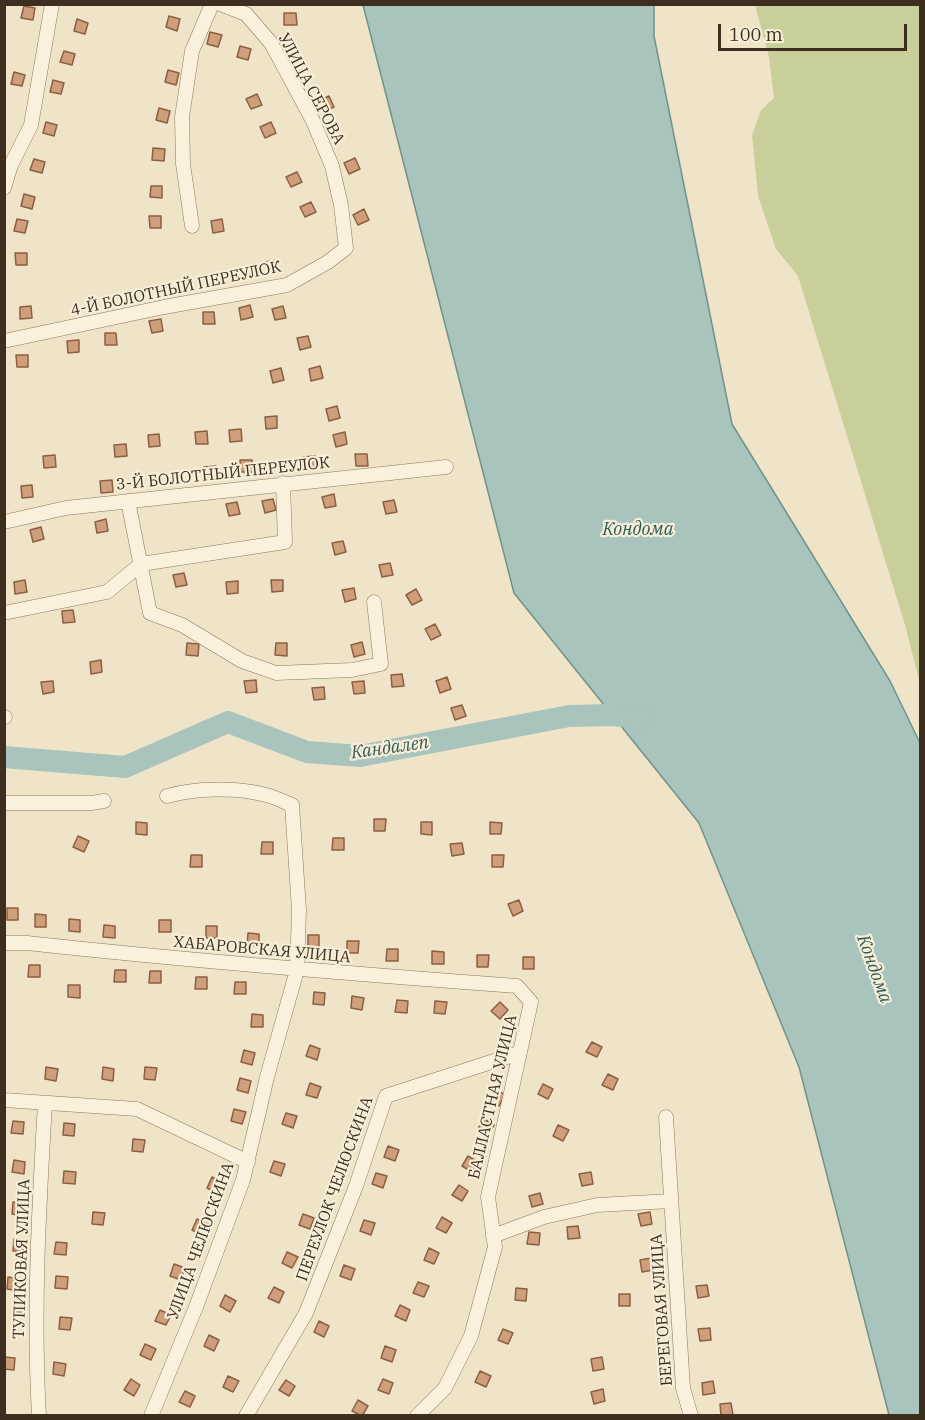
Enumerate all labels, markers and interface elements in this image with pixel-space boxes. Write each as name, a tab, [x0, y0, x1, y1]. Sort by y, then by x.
scale bar	[721, 12, 910, 50]
text: 100 m	[729, 23, 783, 46]
street label: УЛИЦА СЕРОВА	[274, 30, 348, 148]
street label: 4-Й БОЛОТНЫЙ ПЕРЕУЛОК	[69, 257, 283, 321]
street label: 3-Й БОЛОТНЫЙ ПЕРЕУЛОК	[115, 453, 331, 495]
water label: Кондома	[602, 519, 674, 541]
water label: Кандалеп	[350, 732, 430, 764]
water label: Кондома	[852, 932, 896, 1006]
street label: ХАБАРОВСКАЯ УЛИЦА	[172, 933, 352, 967]
street label: БАЛЛАСТНАЯ УЛИЦА	[465, 1013, 521, 1181]
street label: ПЕРЕУЛОК ЧЕЛЮСКИНА	[293, 1094, 377, 1284]
street label: УЛИЦА ЧЕЛЮСКИНА	[164, 1160, 238, 1322]
street label: ТУПИКОВАЯ УЛИЦА	[10, 1179, 34, 1339]
street label: БЕРЕГОВАЯ УЛИЦА	[647, 1233, 677, 1387]

